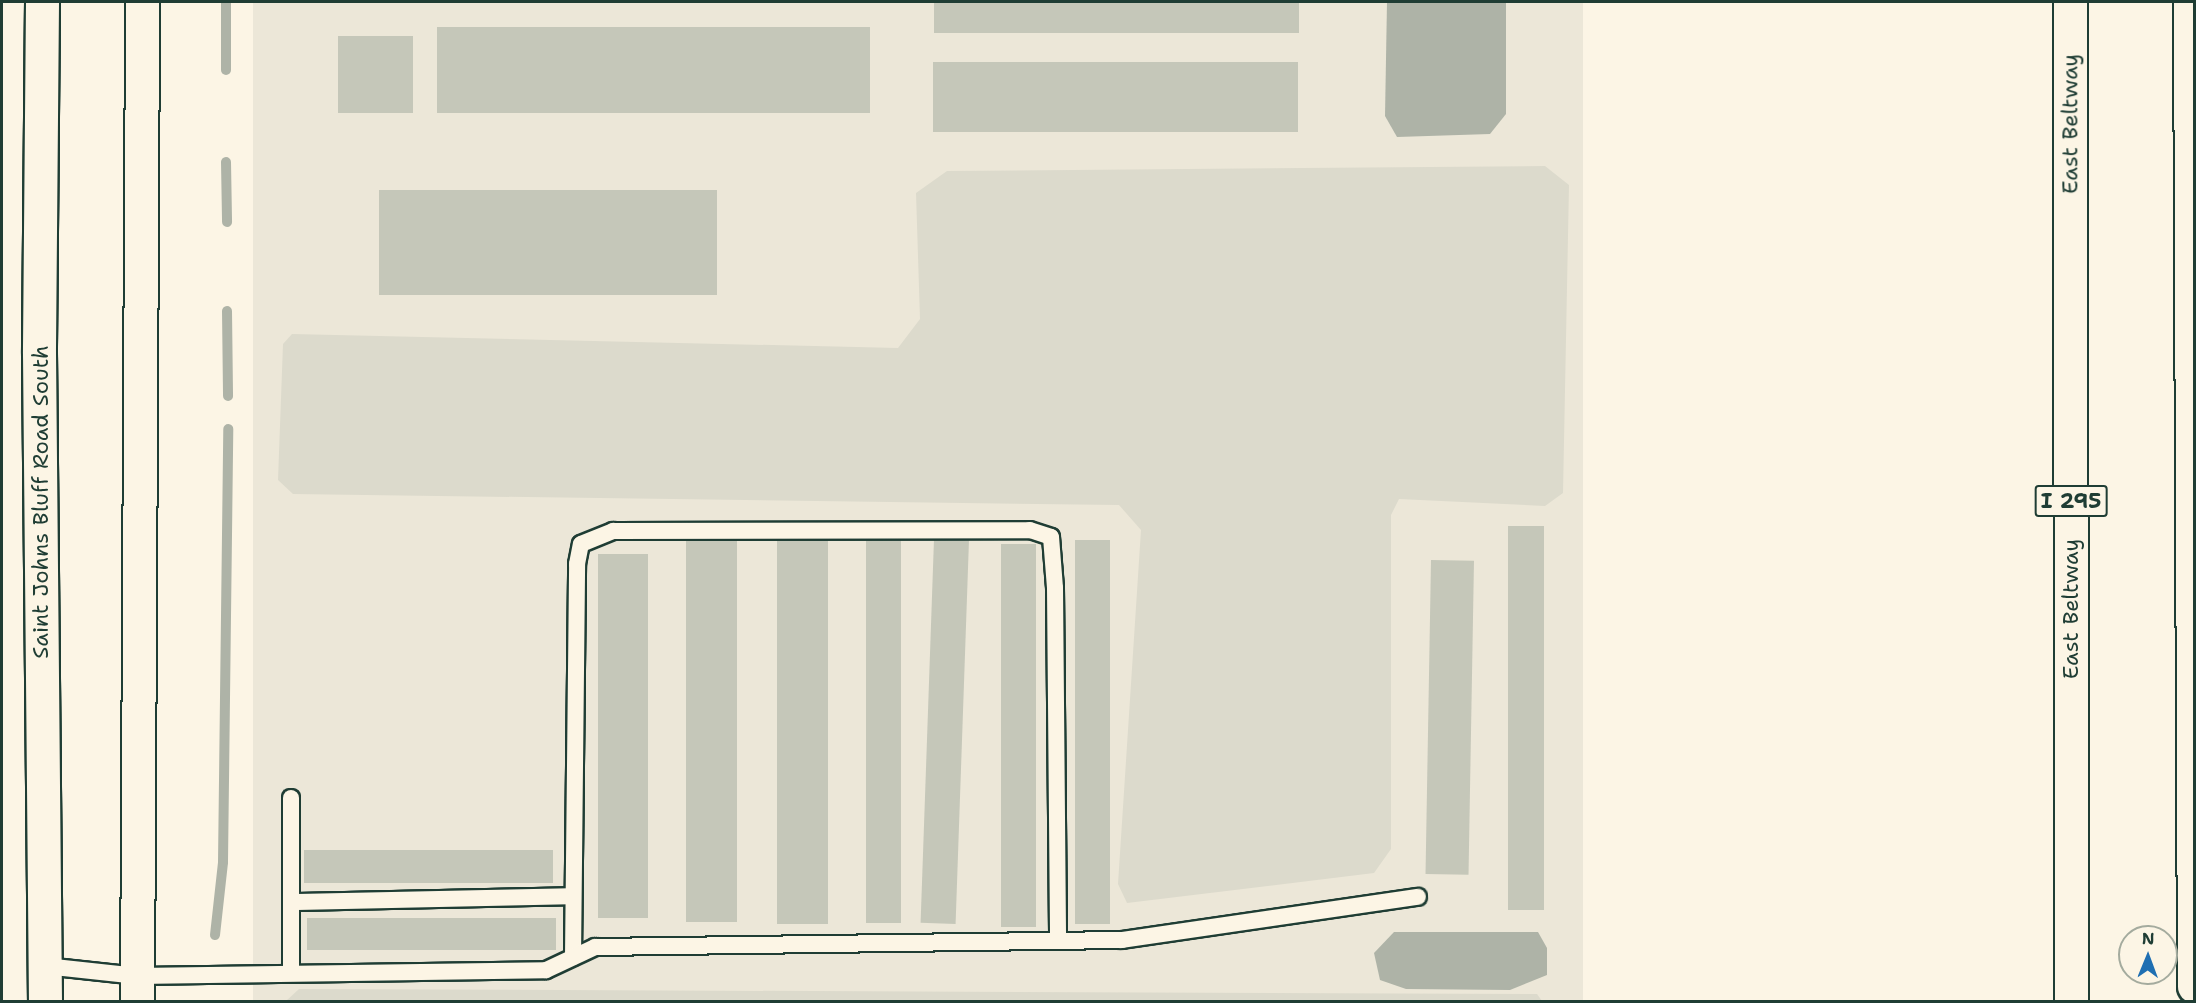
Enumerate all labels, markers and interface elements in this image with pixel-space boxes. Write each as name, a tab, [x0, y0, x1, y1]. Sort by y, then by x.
street label: East Beltway	[2057, 54, 2083, 194]
street label: Saint Johns Bluff Road South	[28, 345, 54, 659]
road number: I 295	[2034, 483, 2108, 519]
street label: East Beltway	[2058, 539, 2084, 679]
north arrow	[2118, 925, 2178, 985]
text: N	[2142, 928, 2155, 949]

